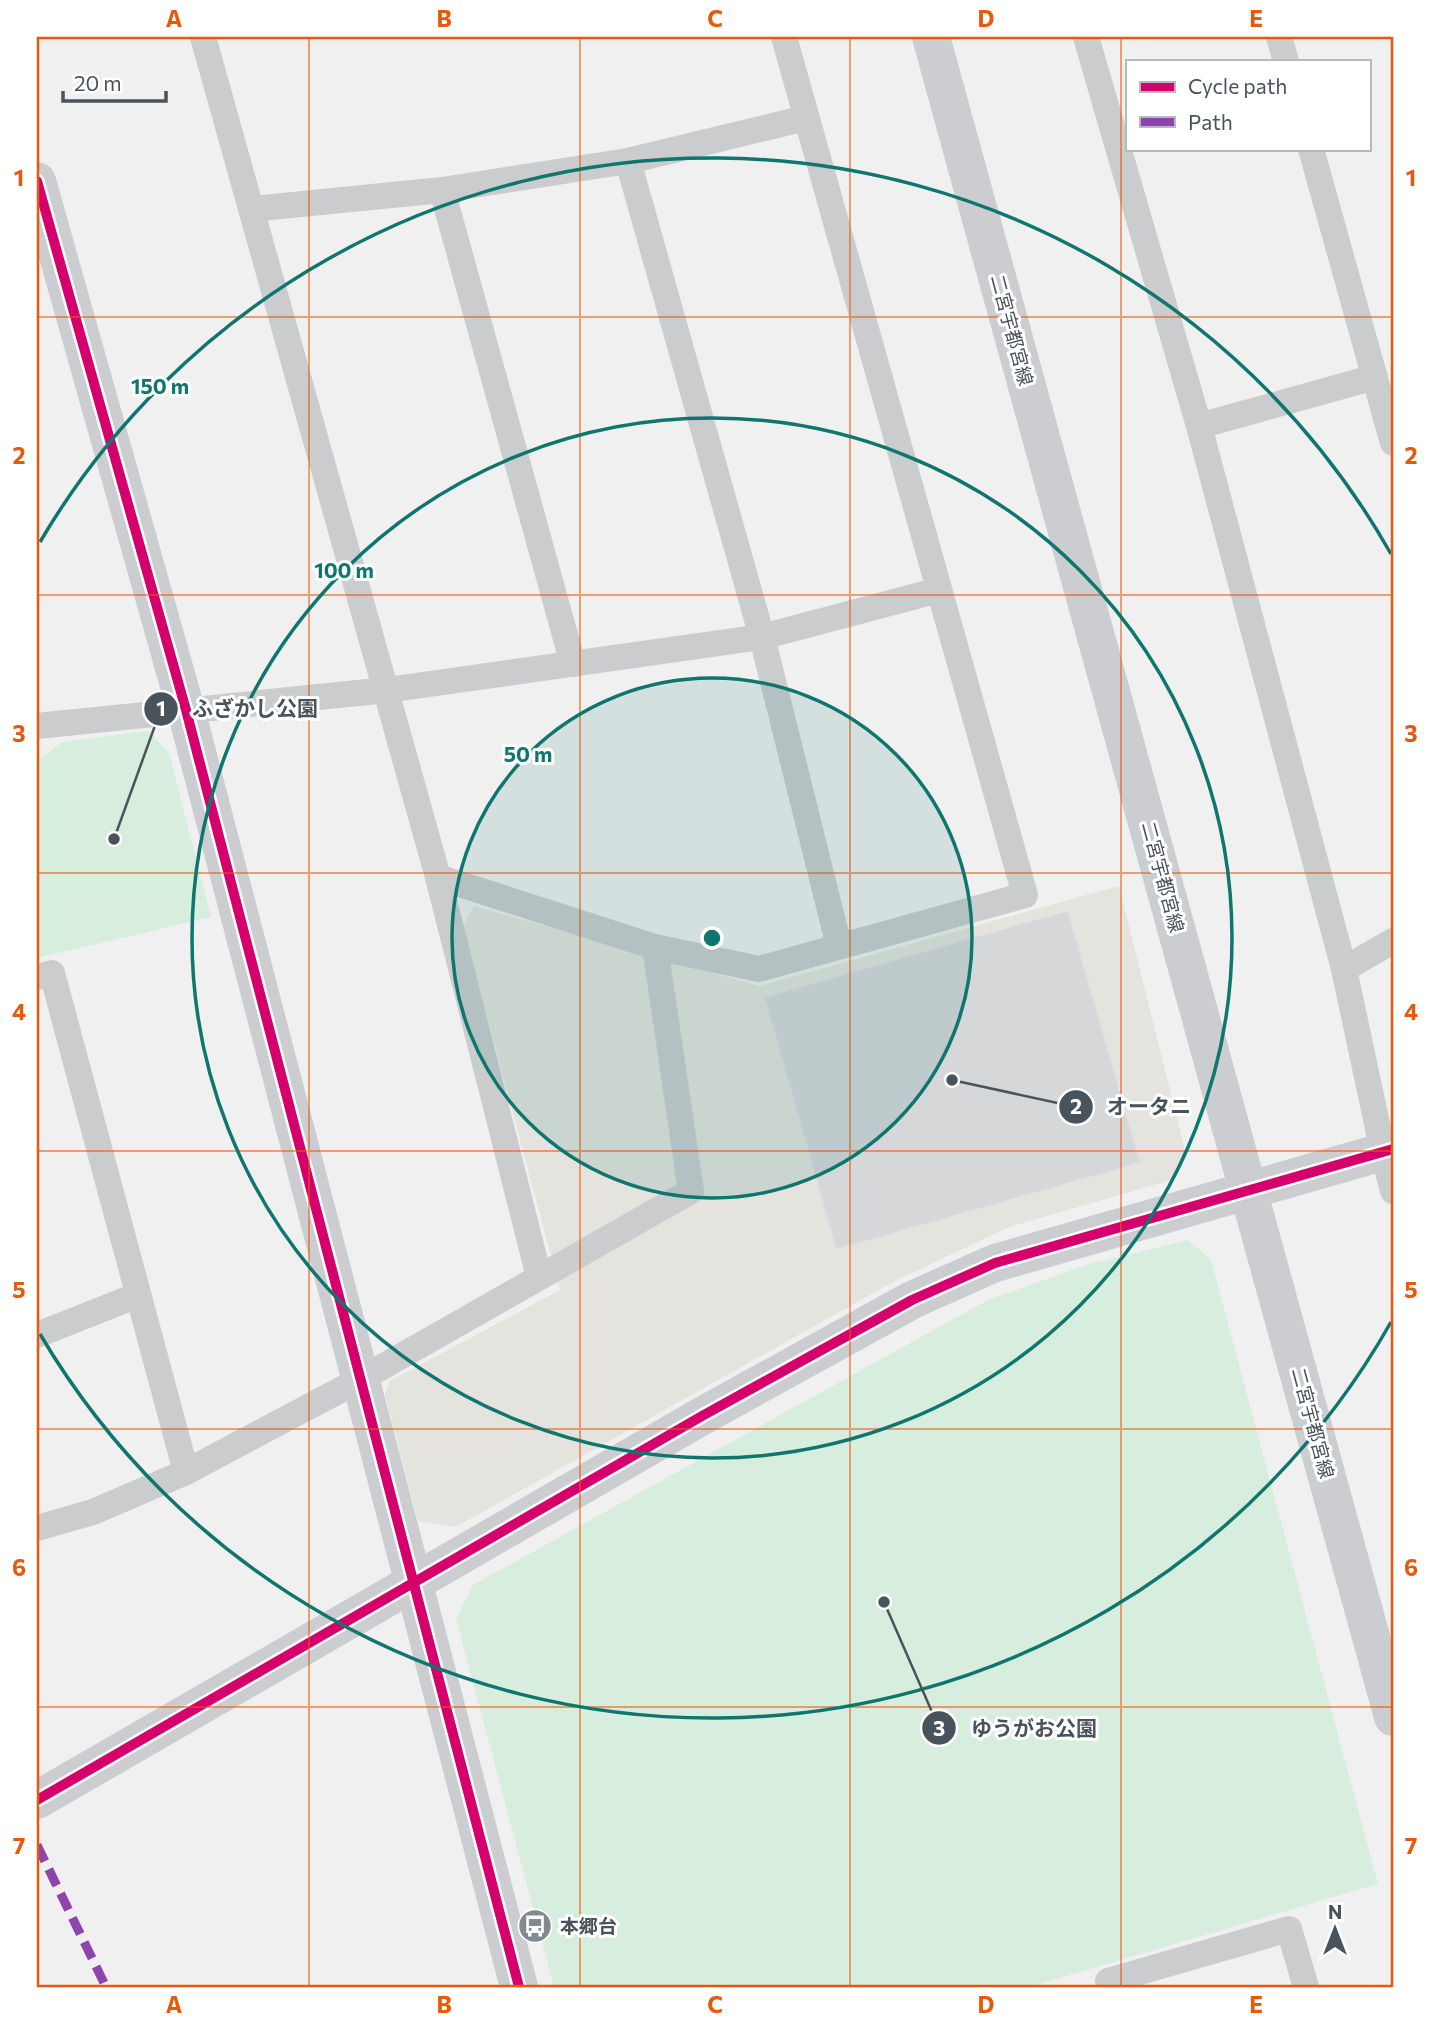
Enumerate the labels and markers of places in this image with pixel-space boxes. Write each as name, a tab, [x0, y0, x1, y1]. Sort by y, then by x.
callout: ふざかし公園	[143, 688, 332, 730]
centre of rings	[700, 926, 724, 950]
callout: オータニ	[1058, 1086, 1205, 1128]
callout: ゆうがお公園	[922, 1707, 1111, 1749]
bus stop icon: 本郷台	[516, 1907, 554, 1945]
place label: 本郷台	[560, 1914, 617, 1937]

